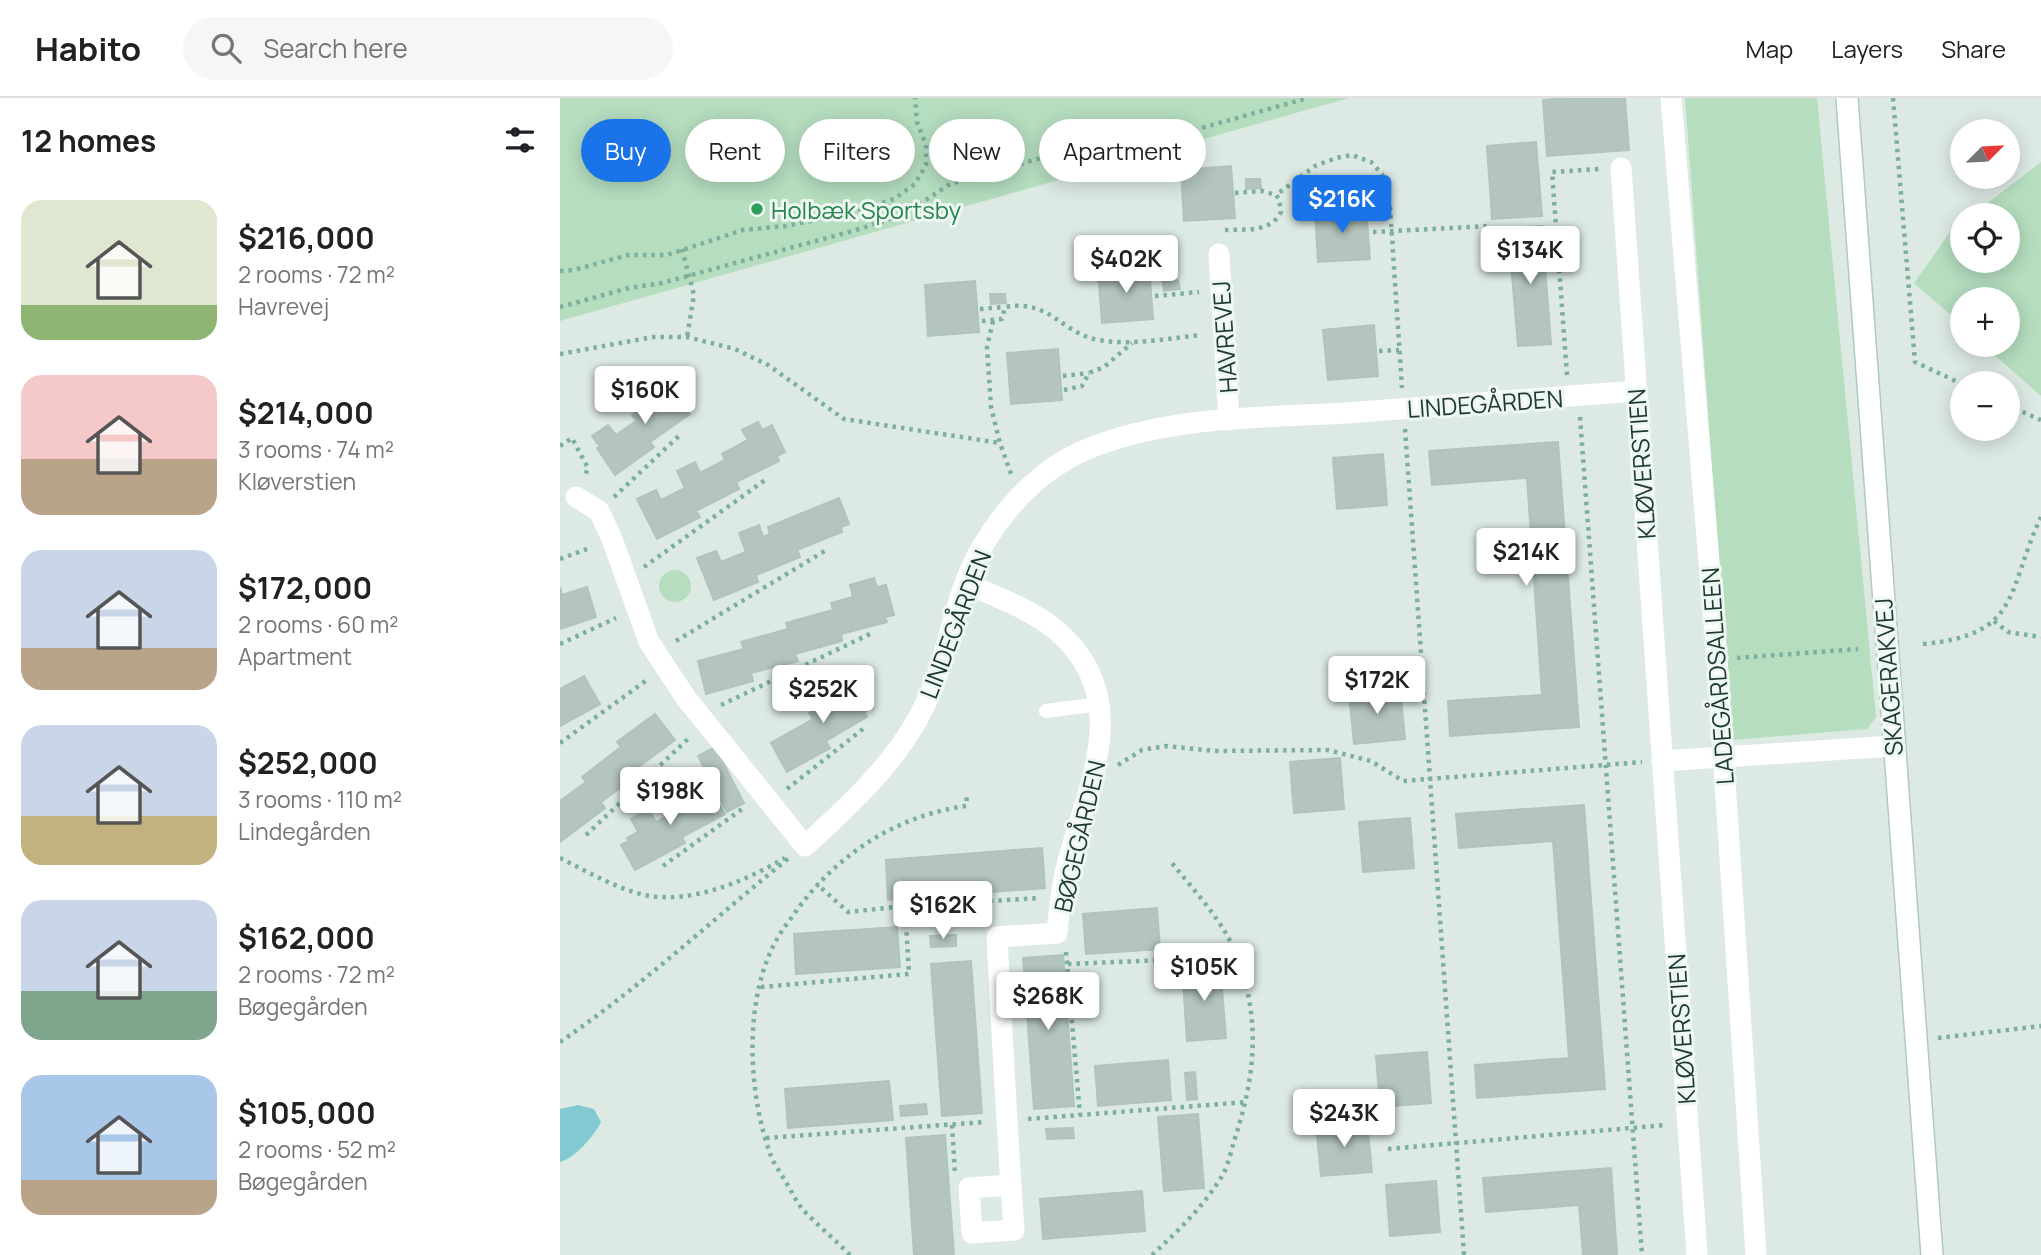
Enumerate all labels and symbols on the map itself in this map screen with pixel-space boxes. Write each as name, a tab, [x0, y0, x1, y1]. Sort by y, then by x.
north arrow	[1950, 119, 2020, 189]
pin: $216K	[1293, 176, 1391, 235]
place label: Holbæk Sportsby	[771, 193, 961, 226]
marker: Holbæk Sportsby	[749, 201, 765, 217]
pin: $134K	[1481, 226, 1579, 286]
pin: $402K	[1077, 236, 1175, 295]
street label: HAVREVEJ	[1204, 280, 1244, 394]
pin: $160K	[596, 366, 694, 426]
street label: LINDEGÅRDEN	[1406, 381, 1564, 425]
street label: KLØVERSTIEN	[1619, 388, 1663, 540]
pin: $214K	[1477, 528, 1575, 588]
street label: LINDEGÅRDEN	[912, 545, 998, 703]
street label: LADEGÅRDSALLEEN	[1693, 566, 1741, 786]
street label: SKAGERAKVEJ	[1866, 597, 1910, 757]
pin: $172K	[1328, 656, 1426, 716]
pin: $252K	[774, 666, 872, 725]
street label: BØGEGÅRDEN	[1045, 757, 1113, 915]
pin: $198K	[621, 768, 719, 827]
pin: $162K	[894, 882, 992, 941]
pin: $105K	[1155, 944, 1253, 1003]
street label: KLØVERSTIEN	[1659, 953, 1703, 1105]
pin: $268K	[999, 972, 1097, 1032]
pin: $243K	[1295, 1090, 1393, 1149]

